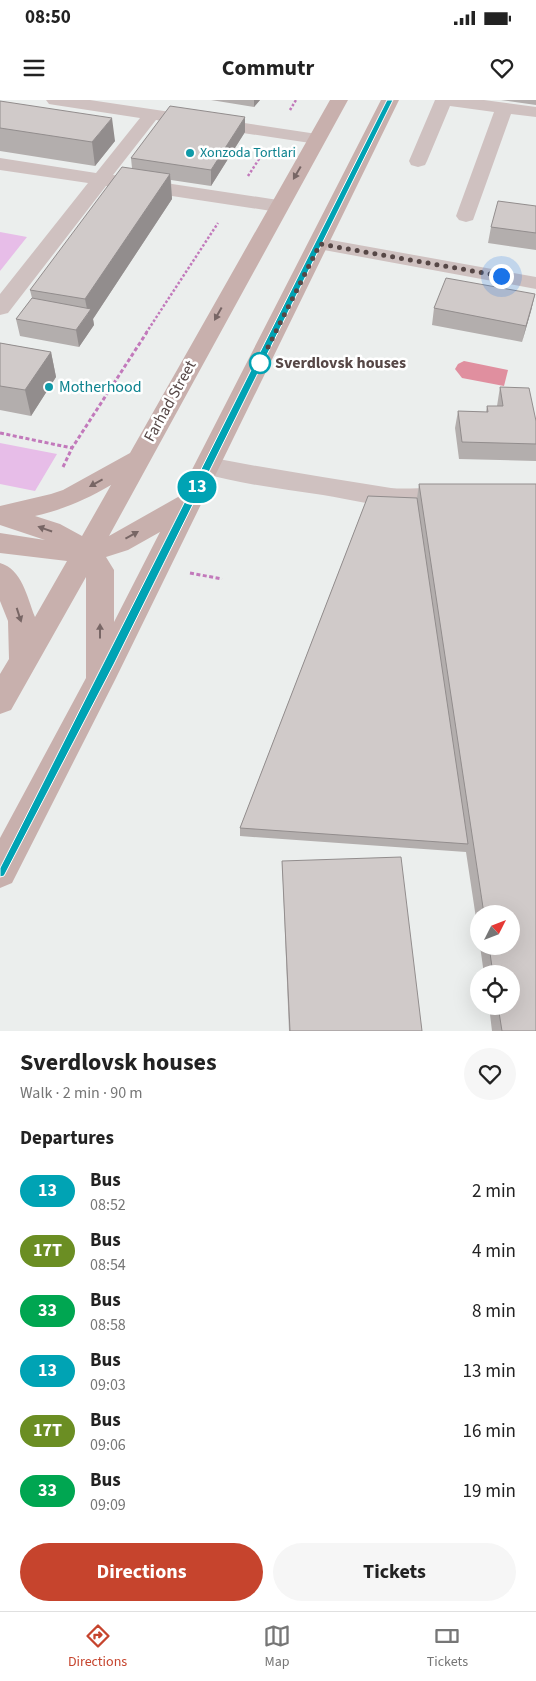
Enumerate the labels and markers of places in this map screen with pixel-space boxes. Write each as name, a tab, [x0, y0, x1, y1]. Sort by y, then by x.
place label: Xonzoda Tortlari	[200, 143, 296, 163]
marker: Xonzoda Tortlari	[184, 147, 196, 159]
marker: Sverdlovsk houses	[249, 352, 271, 374]
place label: Sverdlovsk houses	[275, 352, 406, 374]
place label: Motherhood	[59, 376, 142, 398]
marker: Motherhood	[43, 381, 55, 393]

